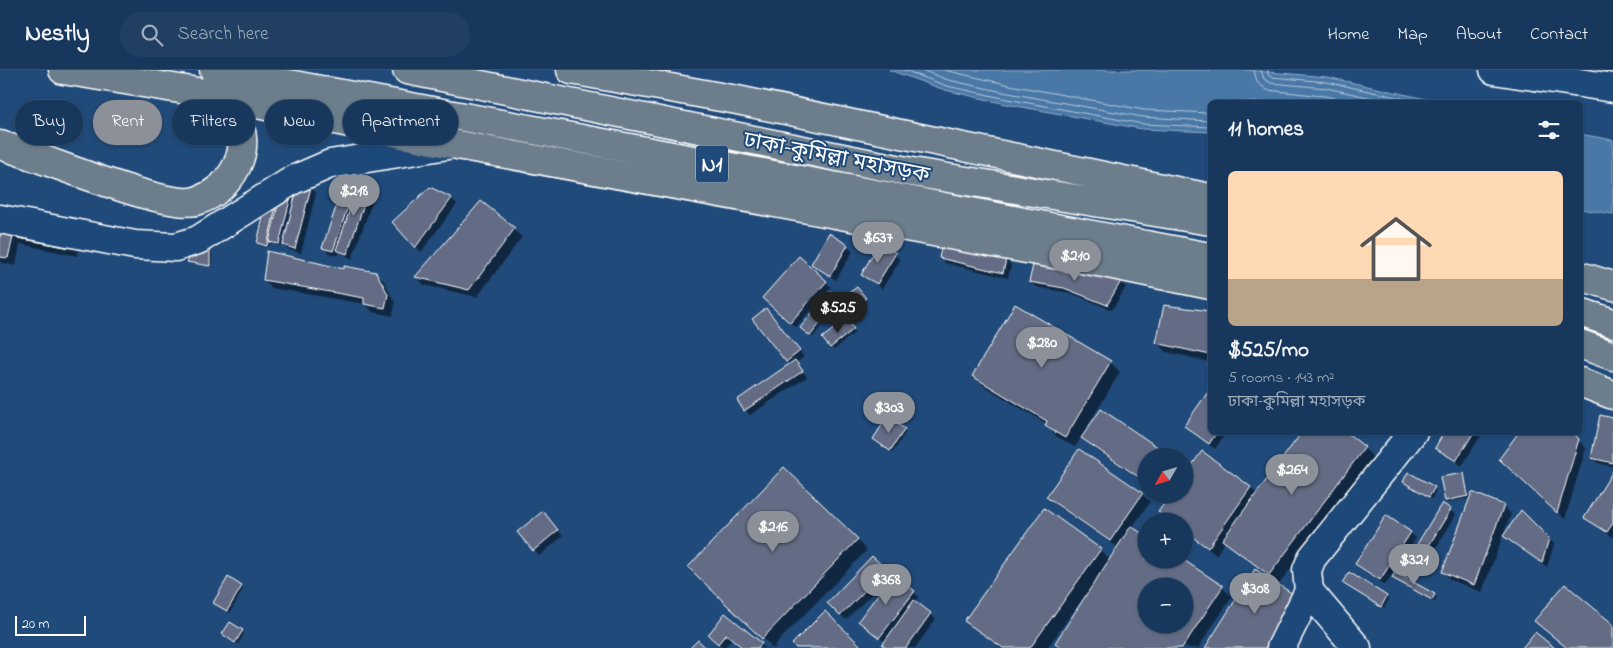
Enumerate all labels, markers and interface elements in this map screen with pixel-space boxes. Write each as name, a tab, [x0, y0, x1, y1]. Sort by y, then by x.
search box	[120, 12, 470, 57]
text: Nestly	[25, 17, 90, 52]
icon: search	[138, 21, 166, 49]
text: Search here	[178, 21, 269, 48]
text: Home	[1328, 22, 1369, 48]
text: Map	[1397, 22, 1428, 48]
text: About	[1456, 22, 1502, 48]
text: Contact	[1530, 22, 1588, 48]
chip: Buy	[15, 100, 83, 145]
chip: Rent	[93, 100, 162, 145]
chip: Filters	[172, 100, 255, 145]
chip: New	[265, 100, 333, 145]
chip: Apartment	[343, 100, 458, 145]
text: 11 homes	[1228, 115, 1304, 145]
icon: filters	[1535, 116, 1563, 144]
street label: ঢাকা–কুমিল্লা মহাসড়ক	[740, 125, 933, 193]
road number: N1	[696, 146, 728, 182]
pin: $218	[324, 174, 384, 217]
text: $218	[340, 179, 368, 203]
icon: home	[1351, 204, 1441, 294]
pin: $637	[848, 222, 908, 264]
text: $637	[863, 226, 893, 250]
pin: $210	[1045, 240, 1105, 282]
text: $210	[1060, 244, 1090, 268]
pin: $525	[808, 292, 868, 334]
text: $525	[820, 296, 856, 320]
pin: $280	[1012, 326, 1072, 369]
text: $280	[1027, 331, 1057, 355]
text: $525/mo	[1228, 336, 1309, 366]
text: 5 rooms · 143 m²	[1228, 366, 1334, 390]
text: ঢাকা–কুমিল্লা মহাসড়ক	[1228, 390, 1366, 414]
pin: $303	[859, 392, 919, 434]
text: $303	[874, 396, 904, 420]
north arrow	[1138, 448, 1192, 502]
map controls	[1138, 448, 1193, 633]
pin: $264	[1262, 454, 1322, 496]
text: $264	[1276, 458, 1308, 482]
pin: $216	[743, 510, 803, 553]
button: +	[1138, 513, 1193, 568]
text: $216	[758, 515, 788, 539]
pin: $321	[1384, 544, 1444, 586]
text: $321	[1399, 548, 1429, 572]
pin: $368	[856, 564, 916, 606]
text: $368	[871, 568, 901, 592]
pin: $308	[1225, 572, 1285, 615]
text: $308	[1240, 577, 1270, 601]
button: −	[1138, 578, 1193, 633]
scale bar	[15, 613, 86, 636]
text: 20 m	[22, 614, 49, 635]

